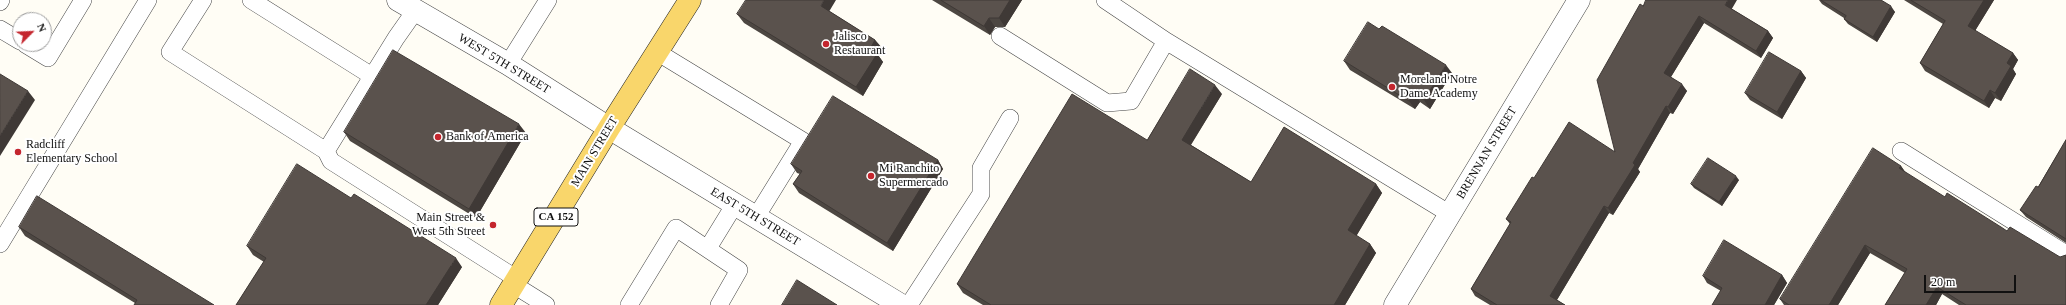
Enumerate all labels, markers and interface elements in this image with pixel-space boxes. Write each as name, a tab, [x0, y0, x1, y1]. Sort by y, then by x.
north arrow	[12, 12, 52, 52]
text: N	[35, 21, 49, 34]
place label: Jalisco Restaurant	[834, 30, 885, 58]
street label: WEST 5TH STREET	[455, 31, 553, 97]
marker: Jalisco Restaurant	[821, 39, 831, 49]
place label: Moreland Notre Dame Academy	[1400, 73, 1478, 101]
marker: Moreland Notre Dame Academy	[1387, 82, 1397, 92]
street label: BRENNAN STREET	[1454, 104, 1520, 202]
street label: MAIN STREET	[568, 114, 622, 190]
place label: Bank of America	[446, 130, 529, 144]
marker: Bank of America	[433, 132, 443, 142]
place label: Radcliff Elementary School	[26, 138, 118, 166]
marker: Radcliff Elementary School	[13, 147, 23, 157]
place label: Mi Ranchito Supermercado	[879, 162, 948, 190]
marker: Mi Ranchito Supermercado	[866, 171, 876, 181]
street label: EAST 5TH STREET	[708, 185, 802, 249]
road number: CA 152	[534, 208, 578, 226]
place label: Main Street & West 5th Street	[412, 211, 485, 239]
marker: Main Street & West 5th Street	[488, 220, 498, 230]
scale bar	[1926, 267, 2018, 293]
text: 20 m	[1931, 275, 1955, 289]

